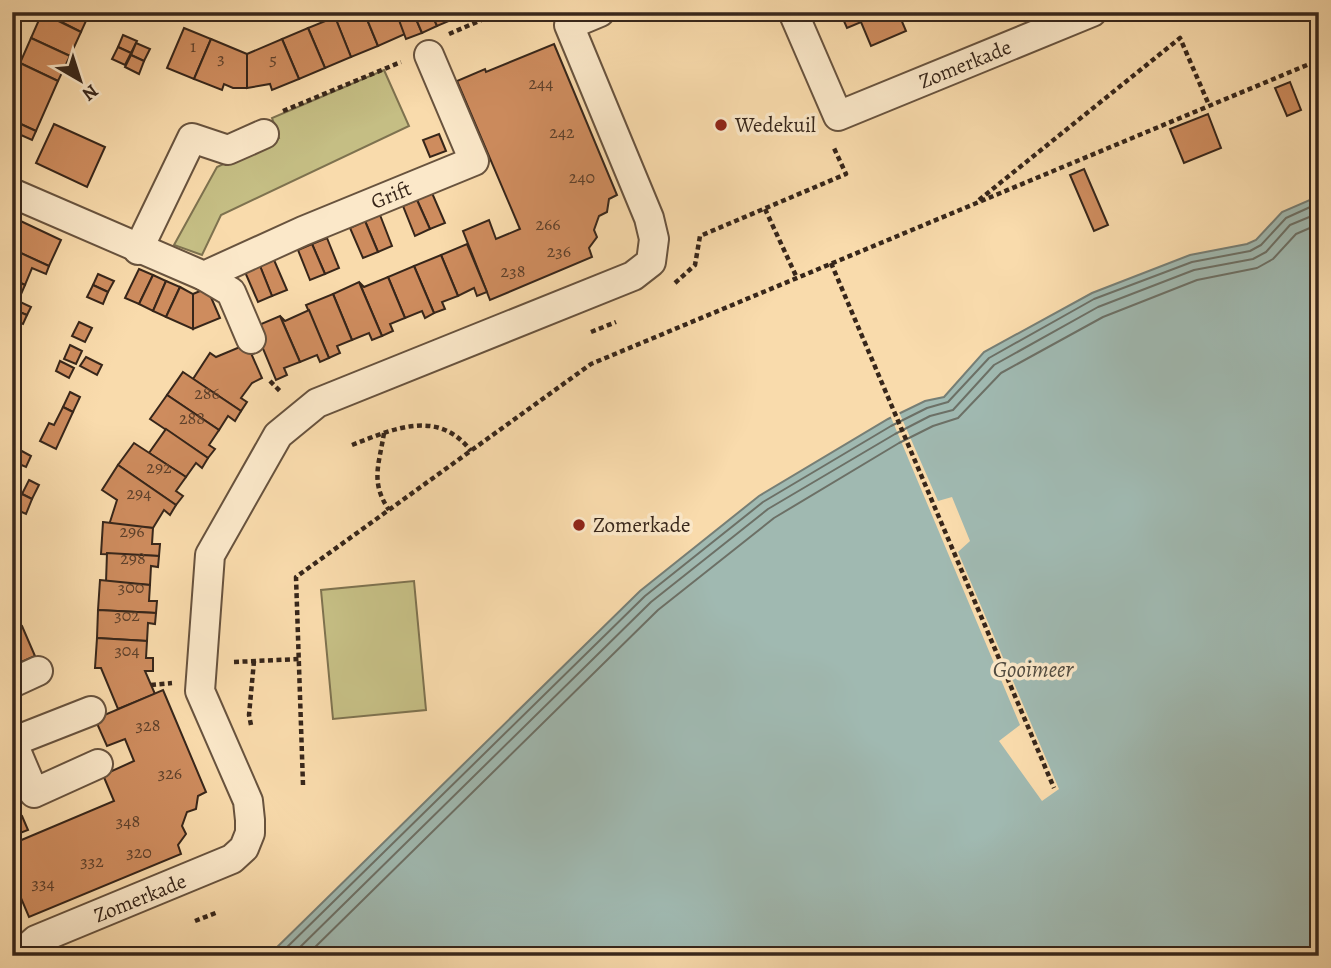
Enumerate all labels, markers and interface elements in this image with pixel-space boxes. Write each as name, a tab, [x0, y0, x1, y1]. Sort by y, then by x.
street label: Zomerkade	[915, 33, 1015, 95]
house number: 1	[190, 34, 196, 58]
north arrow	[46, 46, 116, 116]
house number: 3	[217, 46, 225, 70]
house number: 5	[269, 47, 277, 71]
house number: 244	[529, 71, 553, 95]
text: N	[76, 78, 104, 107]
place label: Wedekuil	[734, 111, 816, 139]
marker: Wedekuil	[713, 117, 729, 133]
house number: 242	[549, 120, 575, 144]
house number: 240	[569, 165, 595, 189]
street label: Grift	[367, 174, 415, 216]
house number: 266	[535, 212, 561, 236]
house number: 236	[547, 239, 571, 263]
house number: 238	[501, 259, 525, 283]
house number: 286	[194, 381, 220, 405]
house number: 288	[179, 406, 205, 430]
house number: 292	[146, 455, 172, 479]
house number: 294	[127, 481, 151, 505]
place label: Zomerkade	[593, 511, 690, 539]
marker: Zomerkade	[571, 517, 587, 533]
house number: 296	[119, 519, 145, 543]
house number: 298	[120, 546, 146, 570]
house number: 300	[118, 575, 144, 599]
house number: 302	[114, 603, 140, 627]
house number: 304	[114, 638, 140, 662]
water label: Gooimeer	[993, 654, 1074, 685]
house number: 328	[136, 713, 160, 737]
house number: 326	[158, 761, 182, 785]
house number: 348	[116, 809, 140, 833]
house number: 320	[126, 840, 152, 864]
house number: 332	[80, 849, 104, 873]
street label: Zomerkade	[90, 867, 190, 929]
house number: 334	[31, 871, 55, 895]

